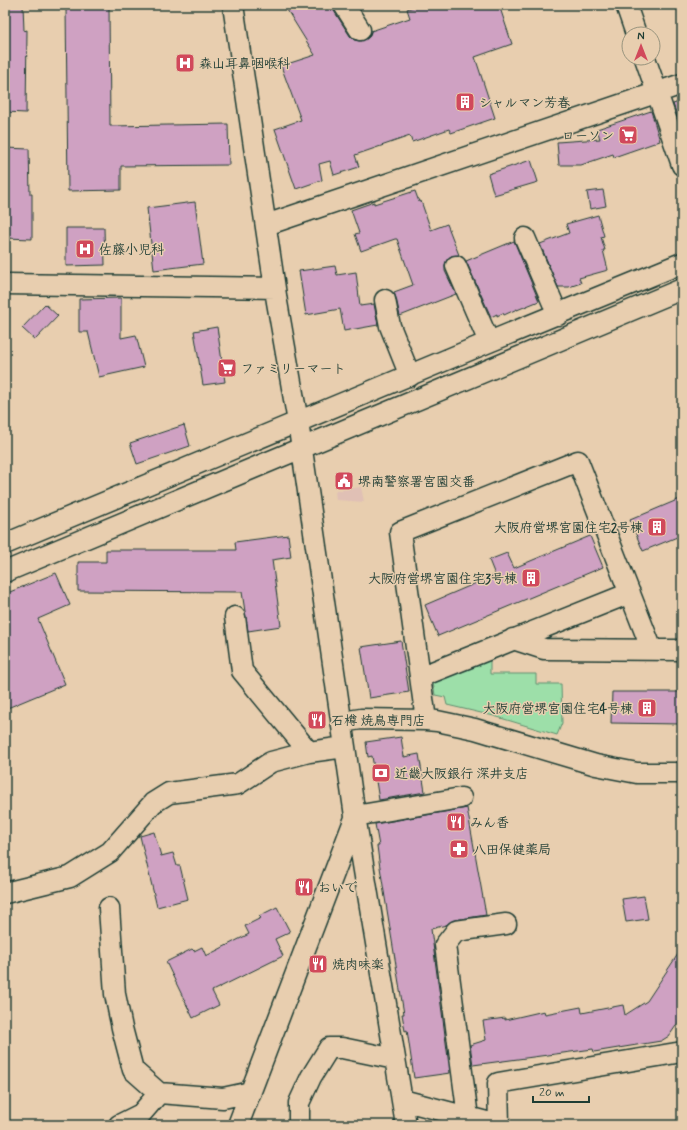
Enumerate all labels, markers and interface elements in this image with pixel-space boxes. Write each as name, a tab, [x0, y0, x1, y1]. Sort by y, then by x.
north arrow	[621, 26, 661, 66]
text: N	[637, 30, 645, 44]
hospital icon: 森山耳鼻咽喉科	[174, 52, 196, 74]
place label: 森山耳鼻咽喉科	[199, 56, 291, 73]
building icon: シャルマン芳春	[454, 91, 476, 113]
place label: シャルマン芳春	[479, 95, 570, 112]
supermarket icon: ローソン	[617, 124, 639, 146]
place label: ローソン	[562, 128, 614, 145]
hospital icon: 佐藤小児科	[74, 238, 96, 260]
place label: 佐藤小児科	[99, 242, 165, 259]
supermarket icon: ファミリーマート	[216, 357, 238, 379]
place label: ファミリーマート	[241, 361, 346, 378]
public building icon: 堺南警察署宮園交番	[333, 470, 355, 492]
place label: 堺南警察署宮園交番	[358, 474, 475, 491]
building icon: 大阪府営堺宮園住宅2号棟	[646, 516, 668, 538]
place label: 大阪府営堺宮園住宅2号棟	[494, 520, 643, 537]
building icon: 大阪府営堺宮園住宅3号棟	[520, 567, 542, 589]
place label: 大阪府営堺宮園住宅3号棟	[368, 571, 517, 588]
building icon: 大阪府営堺宮園住宅4号棟	[636, 697, 658, 719]
place label: 大阪府営堺宮園住宅4号棟	[482, 701, 633, 718]
restaurant icon: 石樽 焼鳥専門店	[306, 709, 328, 731]
place label: 石樽 焼鳥専門店	[331, 713, 426, 730]
bank icon: 近畿大阪銀行 深井支店	[370, 762, 392, 784]
place label: 近畿大阪銀行 深井支店	[395, 766, 529, 783]
restaurant icon: みん香	[445, 811, 467, 833]
place label: みん香	[470, 815, 509, 832]
pharmacy icon: 八田保健薬局	[448, 838, 470, 860]
place label: 八田保健薬局	[473, 842, 551, 859]
restaurant icon: おいで	[293, 876, 315, 898]
place label: おいで	[318, 880, 357, 897]
restaurant icon: 焼肉味楽	[307, 953, 329, 975]
place label: 焼肉味楽	[332, 957, 384, 974]
scale bar	[533, 1078, 589, 1104]
text: 20 m	[539, 1085, 565, 1101]

